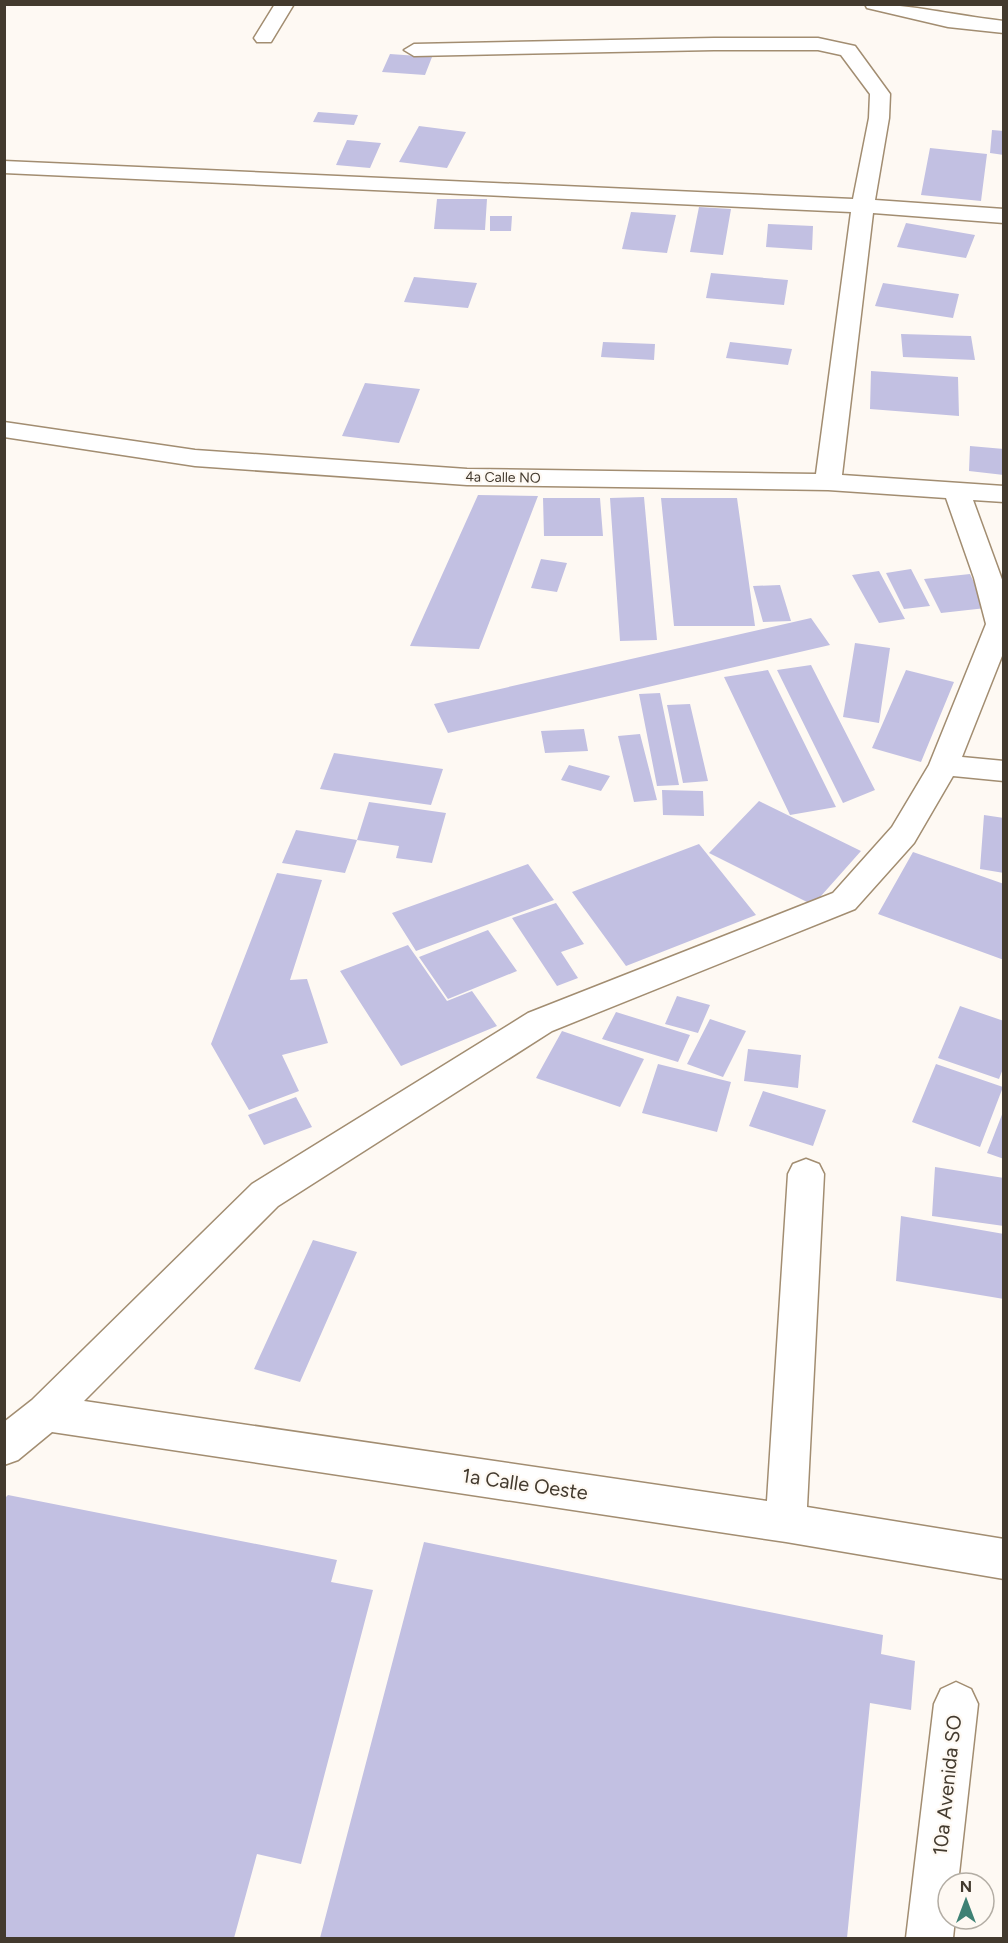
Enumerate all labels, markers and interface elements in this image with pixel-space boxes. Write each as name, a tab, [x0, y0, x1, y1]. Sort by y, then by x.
street label: 4a Calle NO	[465, 468, 541, 487]
street label: 1a Calle Oeste	[461, 1463, 590, 1505]
street label: 10a Avenida SO	[928, 1714, 966, 1856]
north arrow	[936, 1871, 996, 1931]
text: N	[960, 1877, 972, 1896]

